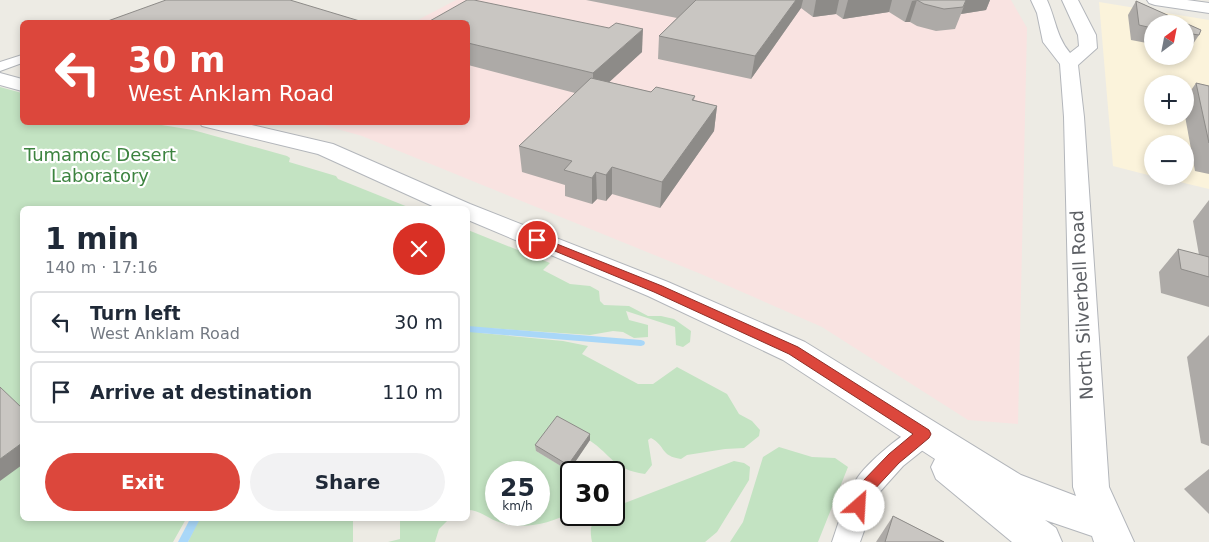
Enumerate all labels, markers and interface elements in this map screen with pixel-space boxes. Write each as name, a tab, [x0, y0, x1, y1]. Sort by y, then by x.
north arrow	[1144, 15, 1194, 65]
map controls	[1144, 15, 1194, 185]
icon: left	[45, 40, 110, 105]
text: 30 m	[128, 40, 225, 80]
button: +	[1144, 75, 1194, 125]
text: West Anklam Road	[128, 81, 334, 106]
button: −	[1144, 135, 1194, 185]
park label: Tumamoc Desert Laboratory	[23, 144, 176, 186]
street label: North Silverbell Road	[1066, 210, 1097, 400]
pin	[516, 219, 558, 261]
text: 1 min	[45, 221, 139, 256]
button: close	[393, 223, 445, 275]
icon: arrive	[523, 226, 551, 254]
text: 140 m · 17:16	[45, 258, 158, 277]
text: Turn left	[90, 302, 181, 324]
icon: left	[47, 308, 75, 336]
text: 30 m	[394, 311, 443, 333]
text: West Anklam Road	[90, 324, 240, 343]
icon: arrive	[47, 378, 75, 406]
text: Arrive at destination	[90, 381, 312, 403]
text: 110 m	[382, 381, 443, 403]
button: Exit	[45, 453, 240, 511]
button: Share	[250, 453, 445, 511]
speed limit sign: 30	[560, 461, 625, 526]
text: 25	[500, 473, 535, 502]
position arrow	[832, 479, 884, 531]
text: km/h	[502, 499, 533, 513]

